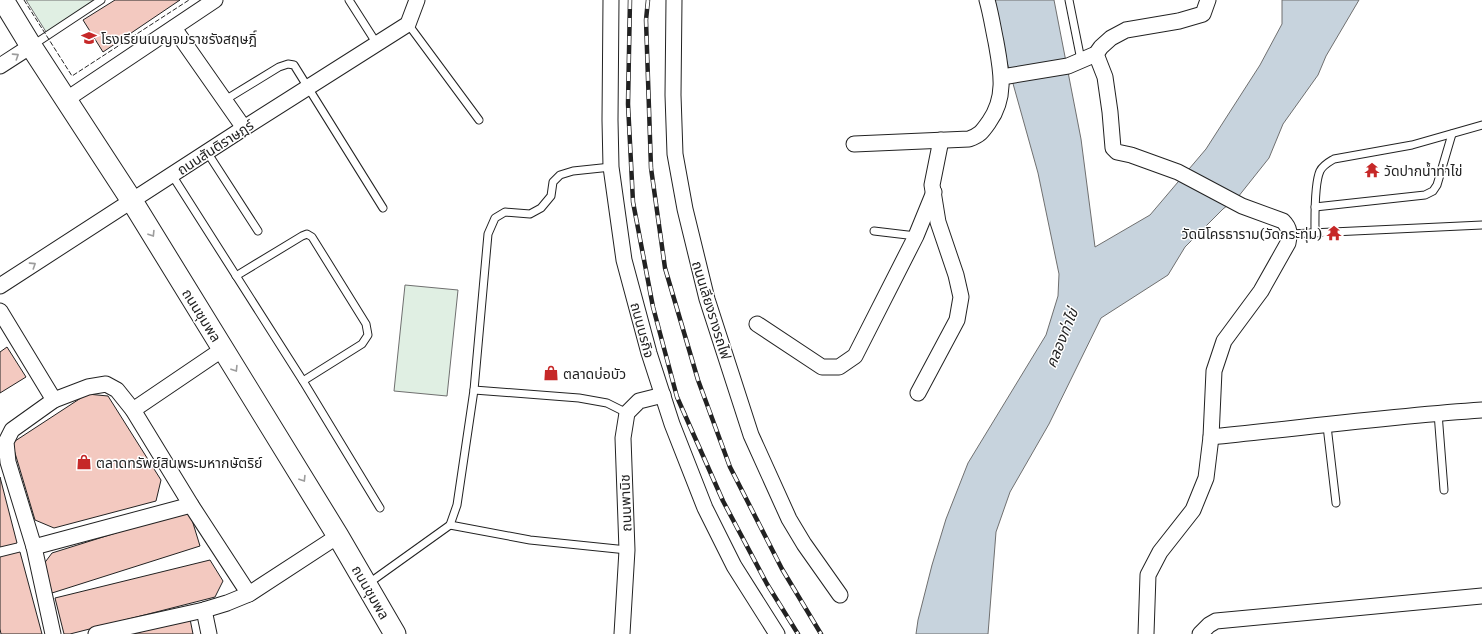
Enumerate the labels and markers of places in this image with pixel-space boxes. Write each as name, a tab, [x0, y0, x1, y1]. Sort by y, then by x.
school or university icon: โรงเรียนเบญจมราชรังสฤษฎิ์	[80, 29, 98, 47]
place label: โรงเรียนเบญจมราชรังสฤษฎิ์	[101, 29, 257, 48]
temple icon: วัดปากน้ำท่าไข่	[1363, 161, 1381, 179]
place label: วัดปากน้ำท่าไข่	[1384, 161, 1462, 180]
place label: วัดนิโครธาราม(วัดกระทุ่ม)	[1182, 224, 1322, 243]
temple icon: วัดนิโครธาราม(วัดกระทุ่ม)	[1325, 224, 1343, 242]
shop icon: ตลาดบ่อบัว	[542, 364, 560, 382]
place label: ตลาดบ่อบัว	[563, 364, 626, 383]
shop icon: ตลาดทรัพย์สินพระมหากษัตริย์	[75, 453, 93, 471]
place label: ตลาดทรัพย์สินพระมหากษัตริย์	[96, 453, 263, 472]

